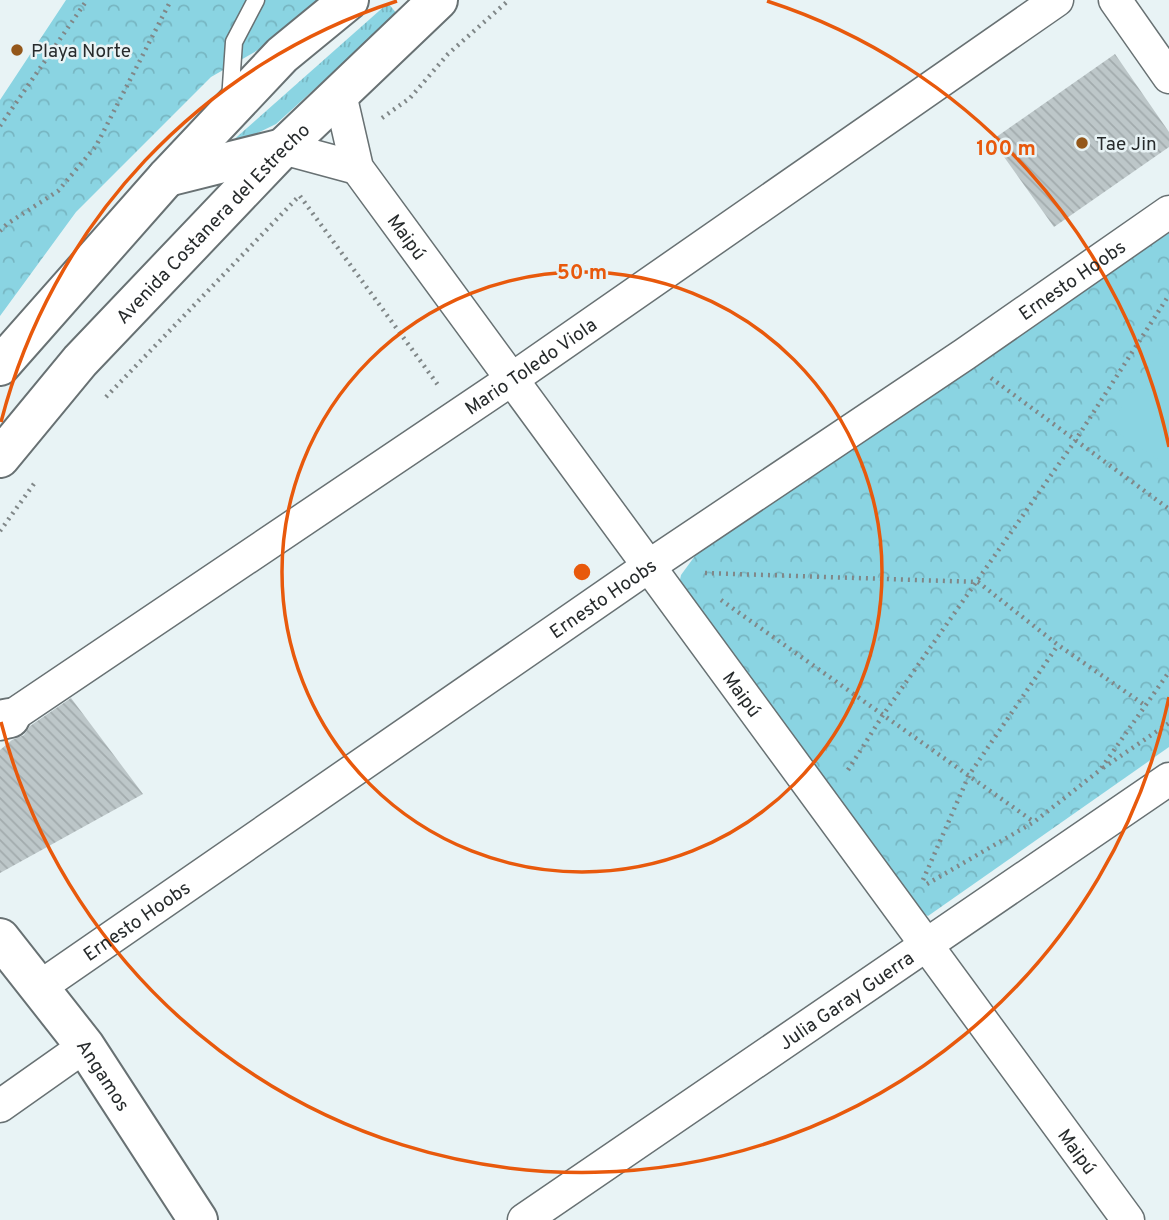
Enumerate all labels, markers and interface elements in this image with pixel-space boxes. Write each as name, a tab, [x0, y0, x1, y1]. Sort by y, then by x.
place label: Playa Norte	[31, 40, 131, 64]
marker: Playa Norte	[9, 42, 25, 58]
street label: Avenida Costanera del Estrecho	[112, 119, 316, 330]
place label: Tae Jin	[1096, 133, 1157, 157]
marker: Tae Jin	[1074, 135, 1090, 151]
text: 100 m	[976, 136, 1036, 163]
street label: Maipú	[381, 210, 430, 265]
street label: Ernesto Hoobs	[1015, 236, 1131, 327]
text: 50 m	[557, 260, 607, 287]
street label: Mario Toledo Viola	[461, 314, 602, 421]
street label: Ernesto Hoobs	[546, 554, 662, 645]
centre of rings	[570, 560, 594, 584]
street label: Maipú	[716, 667, 766, 723]
street label: Ernesto Hoobs	[79, 877, 195, 967]
street label: Julia Garay Guerra	[775, 947, 919, 1056]
street label: Angamos	[70, 1036, 134, 1116]
street label: Maipú	[1051, 1125, 1101, 1180]

